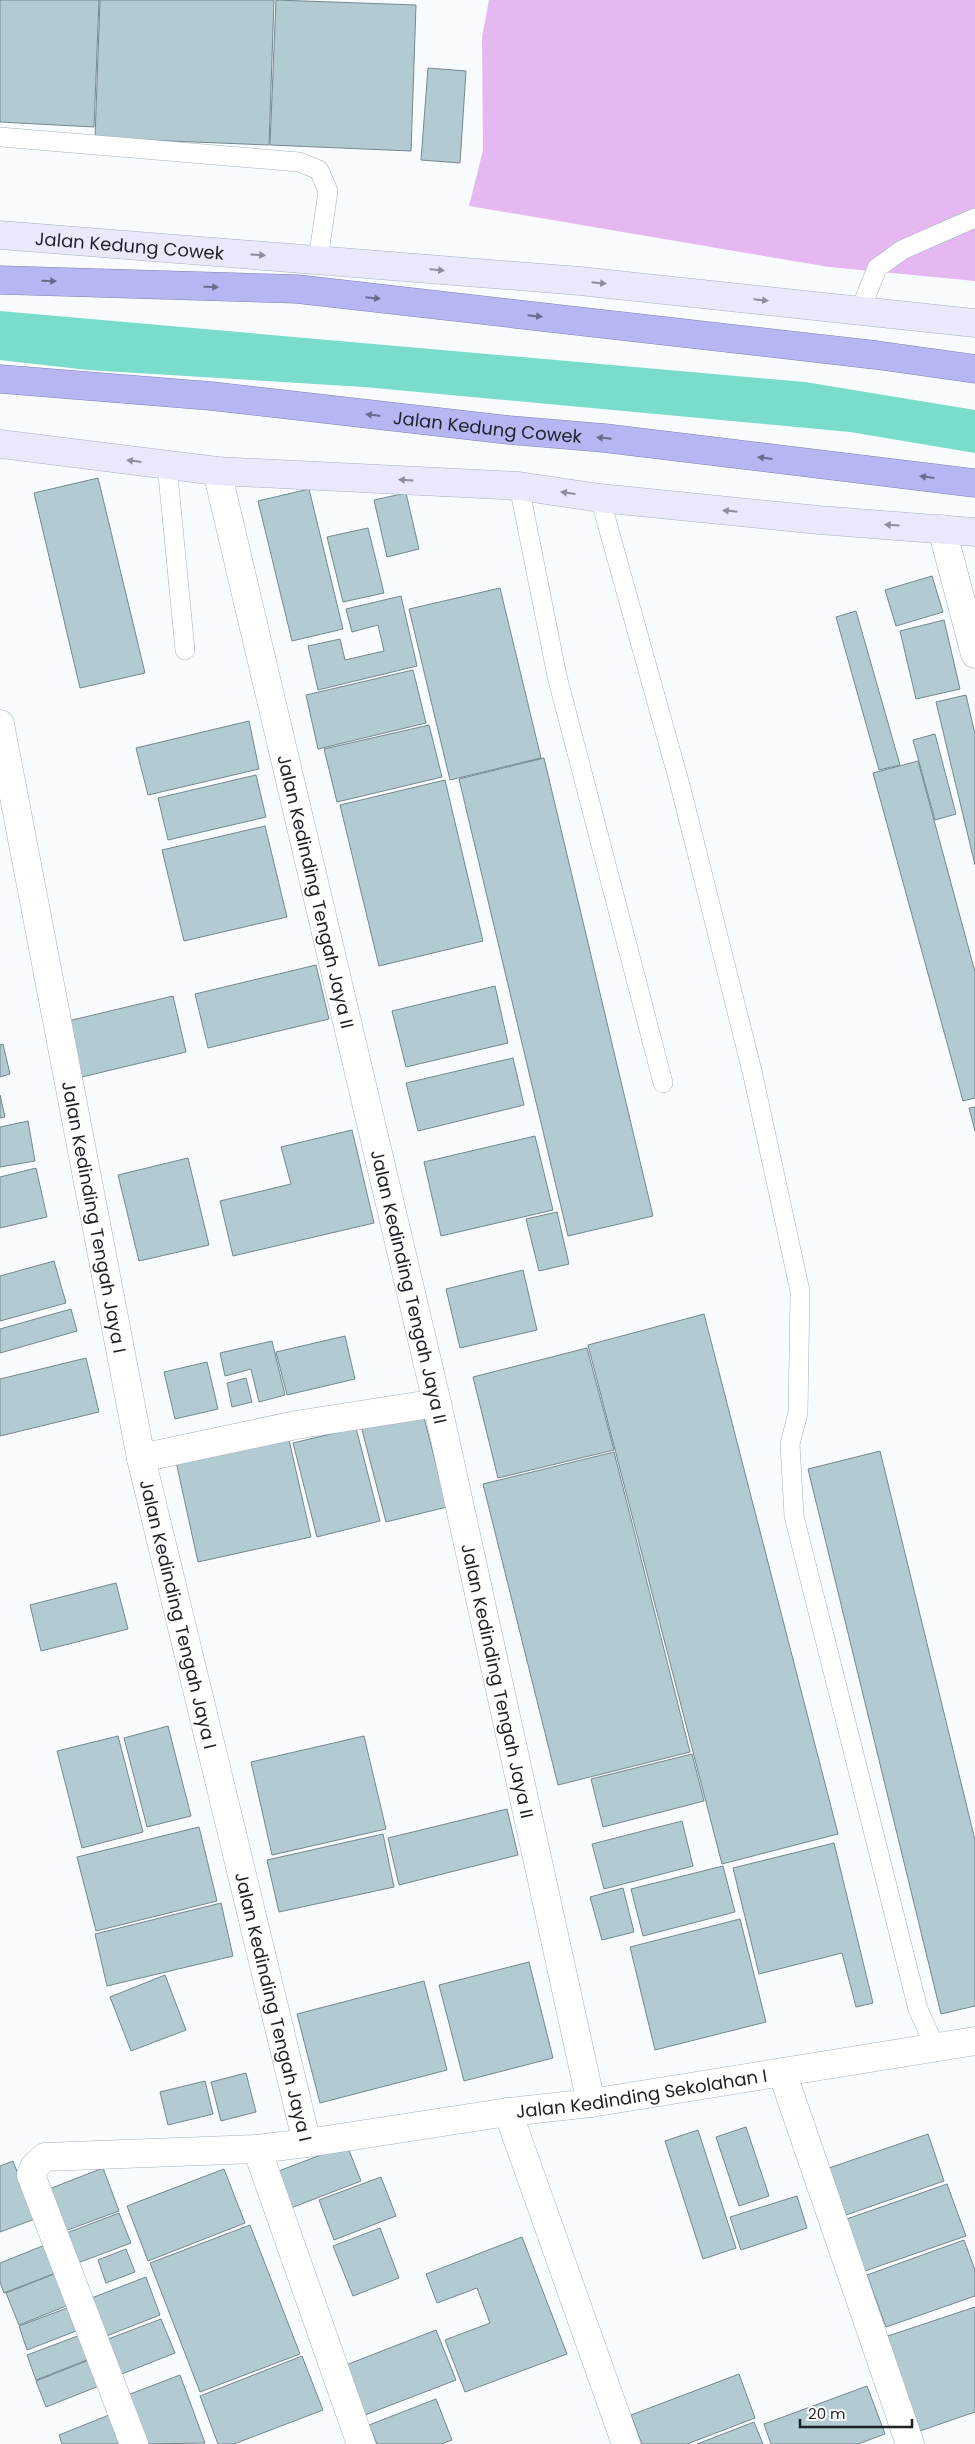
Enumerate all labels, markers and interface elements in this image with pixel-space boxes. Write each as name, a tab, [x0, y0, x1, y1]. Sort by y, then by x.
street label: Jalan Kedung Cowek	[34, 225, 226, 265]
one-way arrow	[250, 252, 266, 260]
one-way arrow	[430, 266, 446, 274]
one-way arrow	[41, 278, 57, 286]
one-way arrow	[592, 279, 608, 287]
one-way arrow	[203, 283, 219, 291]
one-way arrow	[365, 294, 381, 302]
one-way arrow	[753, 297, 769, 305]
one-way arrow	[527, 312, 543, 320]
street label: Jalan Kedung Cowek	[392, 404, 584, 449]
one-way arrow	[364, 410, 380, 418]
one-way arrow	[596, 434, 612, 442]
one-way arrow	[757, 454, 773, 462]
one-way arrow	[125, 457, 141, 465]
one-way arrow	[918, 473, 934, 481]
one-way arrow	[398, 476, 414, 484]
one-way arrow	[560, 489, 576, 497]
one-way arrow	[721, 507, 737, 515]
one-way arrow	[883, 521, 899, 529]
street label: Jalan Kedinding Tengah Jaya II	[272, 752, 361, 1031]
street label: Jalan Kedinding Tengah Jaya I	[56, 1079, 133, 1355]
street label: Jalan Kedinding Tengah Jaya II	[365, 1147, 454, 1426]
street label: Jalan Kedinding Tengah Jaya I	[134, 1477, 224, 1751]
street label: Jalan Kedinding Tengah Jaya II	[456, 1541, 540, 1821]
street label: Jalan Kedinding Tengah Jaya I	[229, 1869, 319, 2144]
street label: Jalan Kedinding Sekolahan I	[514, 2062, 769, 2124]
scale bar	[800, 2396, 912, 2428]
text: 20 m	[808, 2403, 846, 2424]

